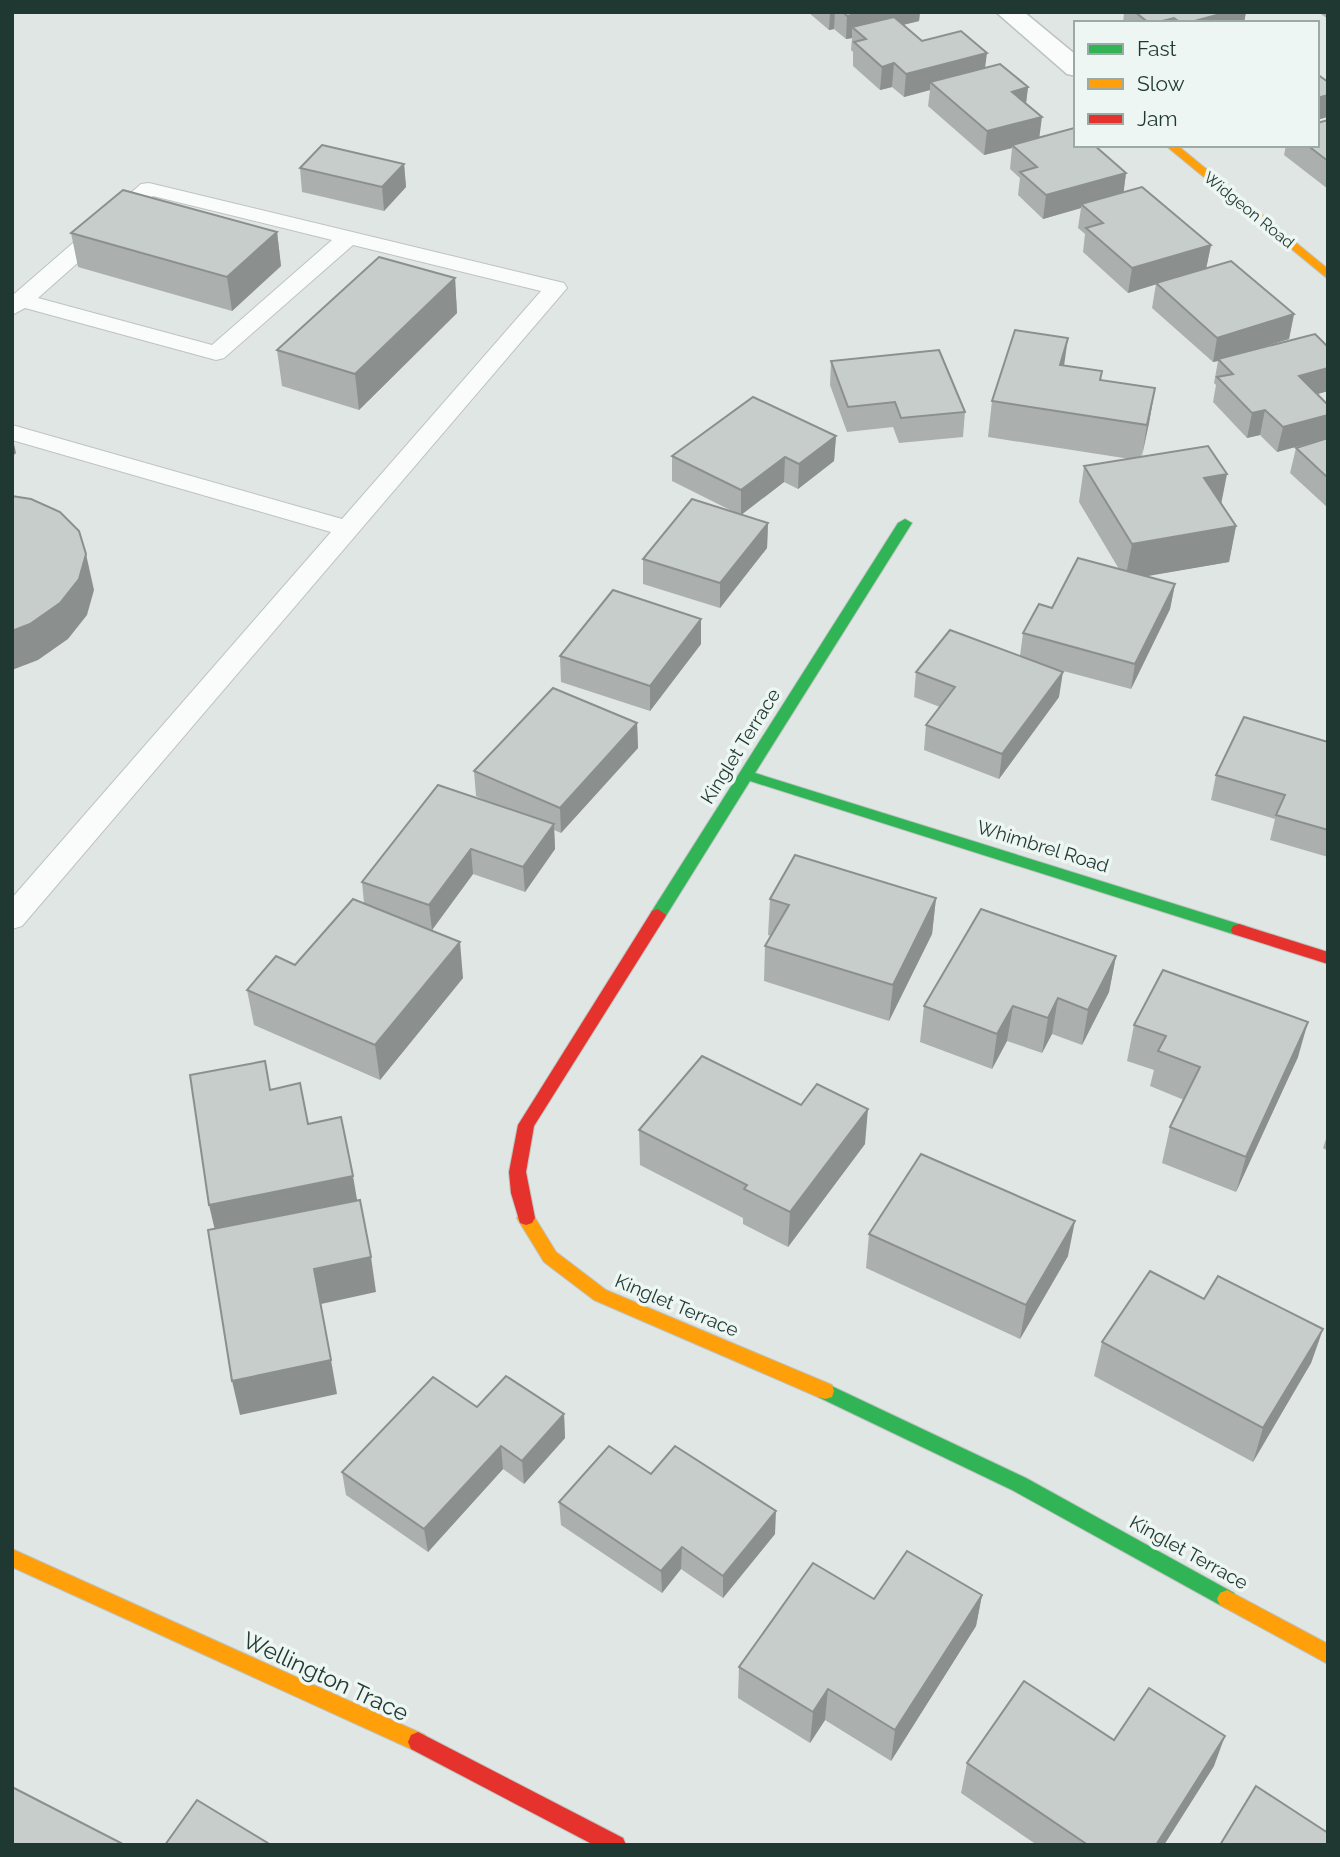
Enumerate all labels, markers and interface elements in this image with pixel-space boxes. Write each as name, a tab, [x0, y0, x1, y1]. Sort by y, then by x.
legend	[1074, 21, 1319, 147]
text: Fast	[1137, 36, 1177, 61]
text: Slow	[1137, 71, 1185, 96]
text: Jam	[1137, 106, 1178, 131]
street label: Widgeon Road	[1200, 168, 1298, 252]
street label: Kinglet Terrace	[696, 684, 784, 808]
street label: Whimbrel Road	[974, 815, 1112, 877]
street label: Kinglet Terrace	[612, 1269, 742, 1341]
street label: Kinglet Terrace	[1126, 1510, 1252, 1594]
street label: Wellington Trace	[239, 1626, 413, 1726]

